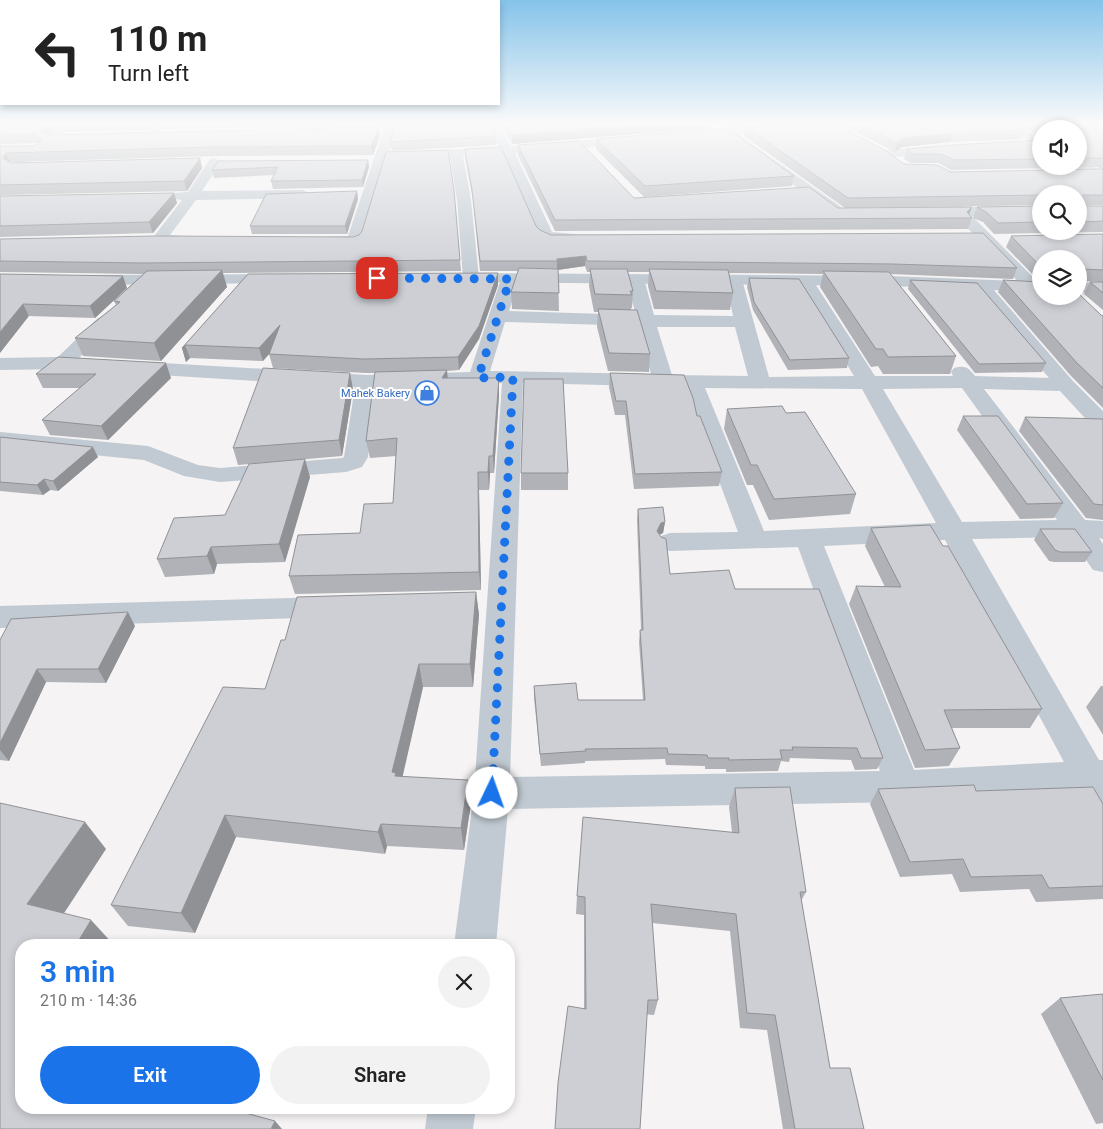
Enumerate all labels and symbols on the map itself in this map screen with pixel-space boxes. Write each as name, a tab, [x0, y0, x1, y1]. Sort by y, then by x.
pin	[356, 257, 398, 299]
shop icon: Mahek Bakery	[414, 380, 440, 406]
place label: Mahek Bakery	[341, 387, 411, 400]
position arrow	[465, 766, 517, 818]

